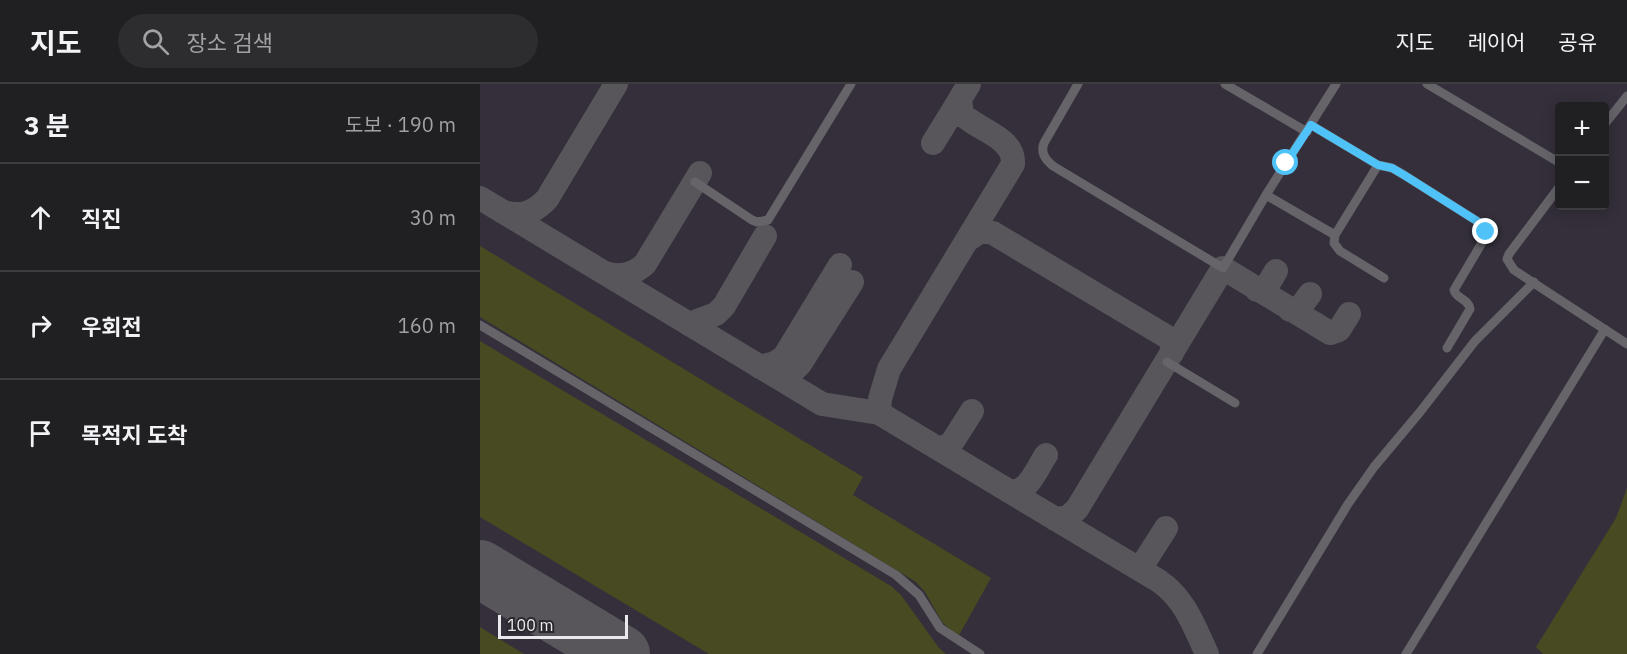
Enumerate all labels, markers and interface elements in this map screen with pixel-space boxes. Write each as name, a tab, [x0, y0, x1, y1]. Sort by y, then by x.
search box	[118, 14, 538, 68]
text: 지도	[30, 24, 82, 61]
icon: search	[139, 25, 172, 58]
text: 장소 검색	[187, 28, 273, 57]
text: 지도	[1396, 28, 1434, 56]
text: 레이어	[1467, 28, 1525, 56]
text: 공유	[1558, 28, 1597, 56]
map controls	[1555, 102, 1609, 210]
button: +	[1555, 102, 1609, 156]
text: 3 분	[24, 108, 70, 142]
text: 도보 · 190 m	[345, 111, 456, 138]
route start	[1272, 149, 1298, 175]
button: −	[1555, 156, 1609, 210]
icon: ahead	[24, 201, 57, 234]
text: 직진	[81, 204, 121, 233]
text: 30 m	[410, 204, 456, 231]
route end	[1472, 218, 1498, 244]
icon: right	[24, 309, 57, 342]
text: 우회전	[81, 312, 142, 341]
text: 160 m	[398, 312, 456, 339]
icon: arrive	[24, 417, 57, 450]
text: 목적지 도착	[81, 420, 187, 449]
scale bar	[498, 612, 628, 640]
text: 100 m	[507, 615, 554, 635]

